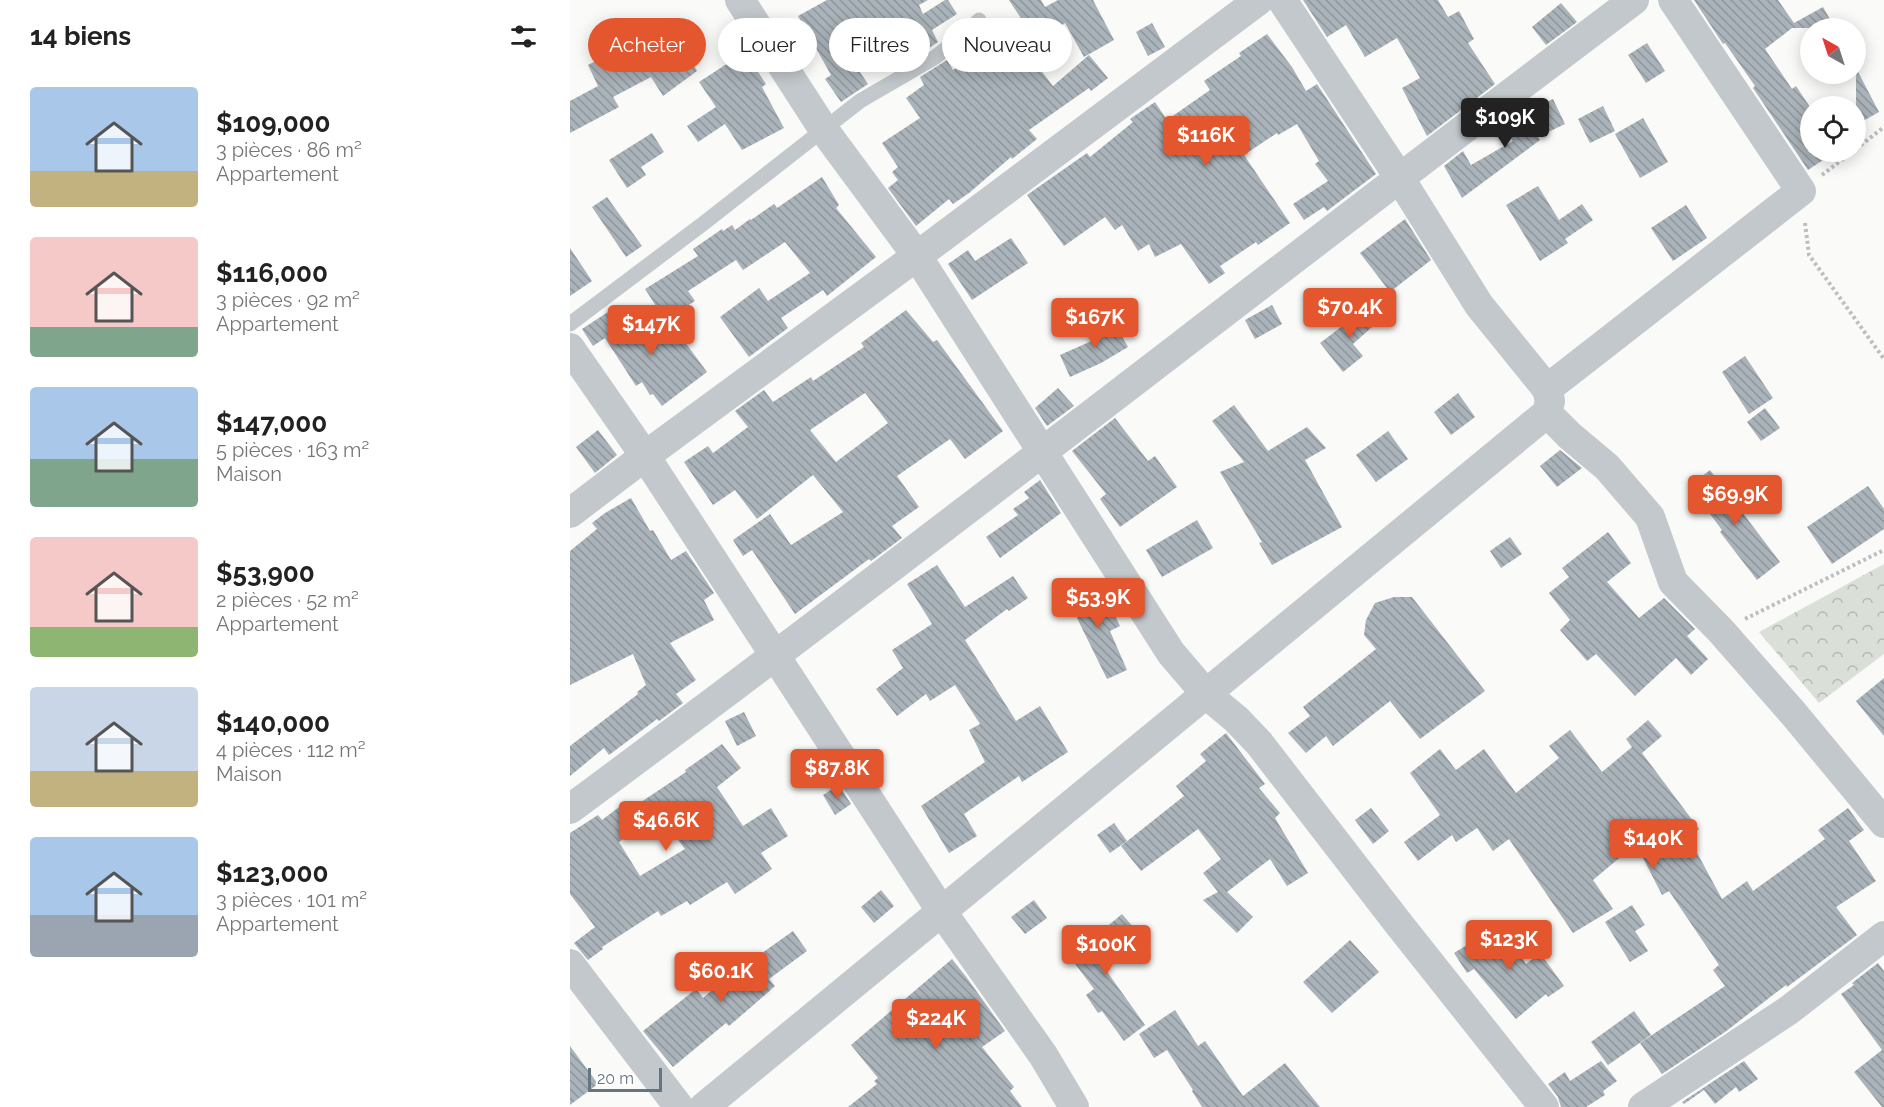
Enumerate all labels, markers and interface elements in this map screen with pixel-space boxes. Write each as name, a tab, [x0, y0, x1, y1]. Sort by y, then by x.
chip: Acheter	[588, 18, 706, 72]
chip: Louer	[718, 18, 817, 72]
chip: Filtres	[829, 18, 930, 72]
chip: Nouveau	[942, 18, 1072, 72]
north arrow	[1800, 18, 1866, 84]
map controls	[1800, 18, 1866, 162]
icon: filters	[507, 20, 540, 53]
text: 14 biens	[30, 21, 131, 51]
button: locate	[1800, 96, 1866, 162]
pin: $109K	[1463, 98, 1547, 149]
text: $109K	[1475, 105, 1535, 129]
text: $109,000	[216, 108, 331, 138]
icon: home	[78, 111, 150, 183]
pin: $116K	[1164, 116, 1248, 167]
text: $116K	[1177, 123, 1235, 147]
text: 3 pièces · 86 m²	[216, 138, 362, 162]
text: Appartement	[216, 162, 339, 186]
text: $116,000	[216, 258, 328, 288]
icon: home	[78, 261, 150, 333]
text: 3 pièces · 92 m²	[216, 288, 360, 312]
pin: $70.4K	[1301, 288, 1399, 339]
text: $70.4K	[1317, 295, 1383, 319]
pin: $167K	[1053, 298, 1137, 349]
pin: $147K	[609, 305, 693, 356]
text: $167K	[1065, 305, 1125, 329]
text: Appartement	[216, 312, 339, 336]
text: $147K	[622, 312, 680, 336]
text: $147,000	[216, 408, 327, 438]
icon: home	[78, 411, 150, 483]
text: 5 pièces · 163 m²	[216, 438, 369, 462]
text: Maison	[216, 462, 282, 486]
pin: $69.9K	[1686, 475, 1784, 526]
text: $69.9K	[1702, 482, 1768, 506]
text: $53,900	[216, 558, 315, 588]
icon: home	[78, 561, 150, 633]
pin: $53.9K	[1049, 578, 1147, 629]
text: $53.9K	[1066, 585, 1130, 609]
text: 2 pièces · 52 m²	[216, 588, 359, 612]
text: Appartement	[216, 612, 339, 636]
text: $140,000	[216, 708, 330, 738]
icon: home	[78, 711, 150, 783]
text: 4 pièces · 112 m²	[216, 738, 366, 762]
pin: $87.8K	[788, 749, 886, 800]
text: $87.8K	[805, 756, 869, 780]
text: Maison	[216, 762, 282, 786]
pin: $46.6K	[617, 801, 715, 852]
text: $46.6K	[633, 808, 699, 832]
pin: $140K	[1611, 819, 1695, 870]
text: $140K	[1623, 826, 1683, 850]
text: $123,000	[216, 858, 328, 888]
icon: home	[78, 861, 150, 933]
text: 3 pièces · 101 m²	[216, 888, 367, 912]
text: Appartement	[216, 912, 339, 936]
pin: $123K	[1467, 920, 1551, 971]
pin: $100K	[1064, 925, 1148, 976]
text: $123K	[1480, 927, 1538, 951]
text: $100K	[1076, 932, 1136, 956]
pin: $60.1K	[672, 952, 770, 1003]
text: $60.1K	[689, 959, 753, 983]
pin: $224K	[894, 999, 978, 1050]
text: $224K	[906, 1006, 966, 1030]
scale bar	[588, 1065, 662, 1092]
text: 20 m	[597, 1069, 634, 1088]

